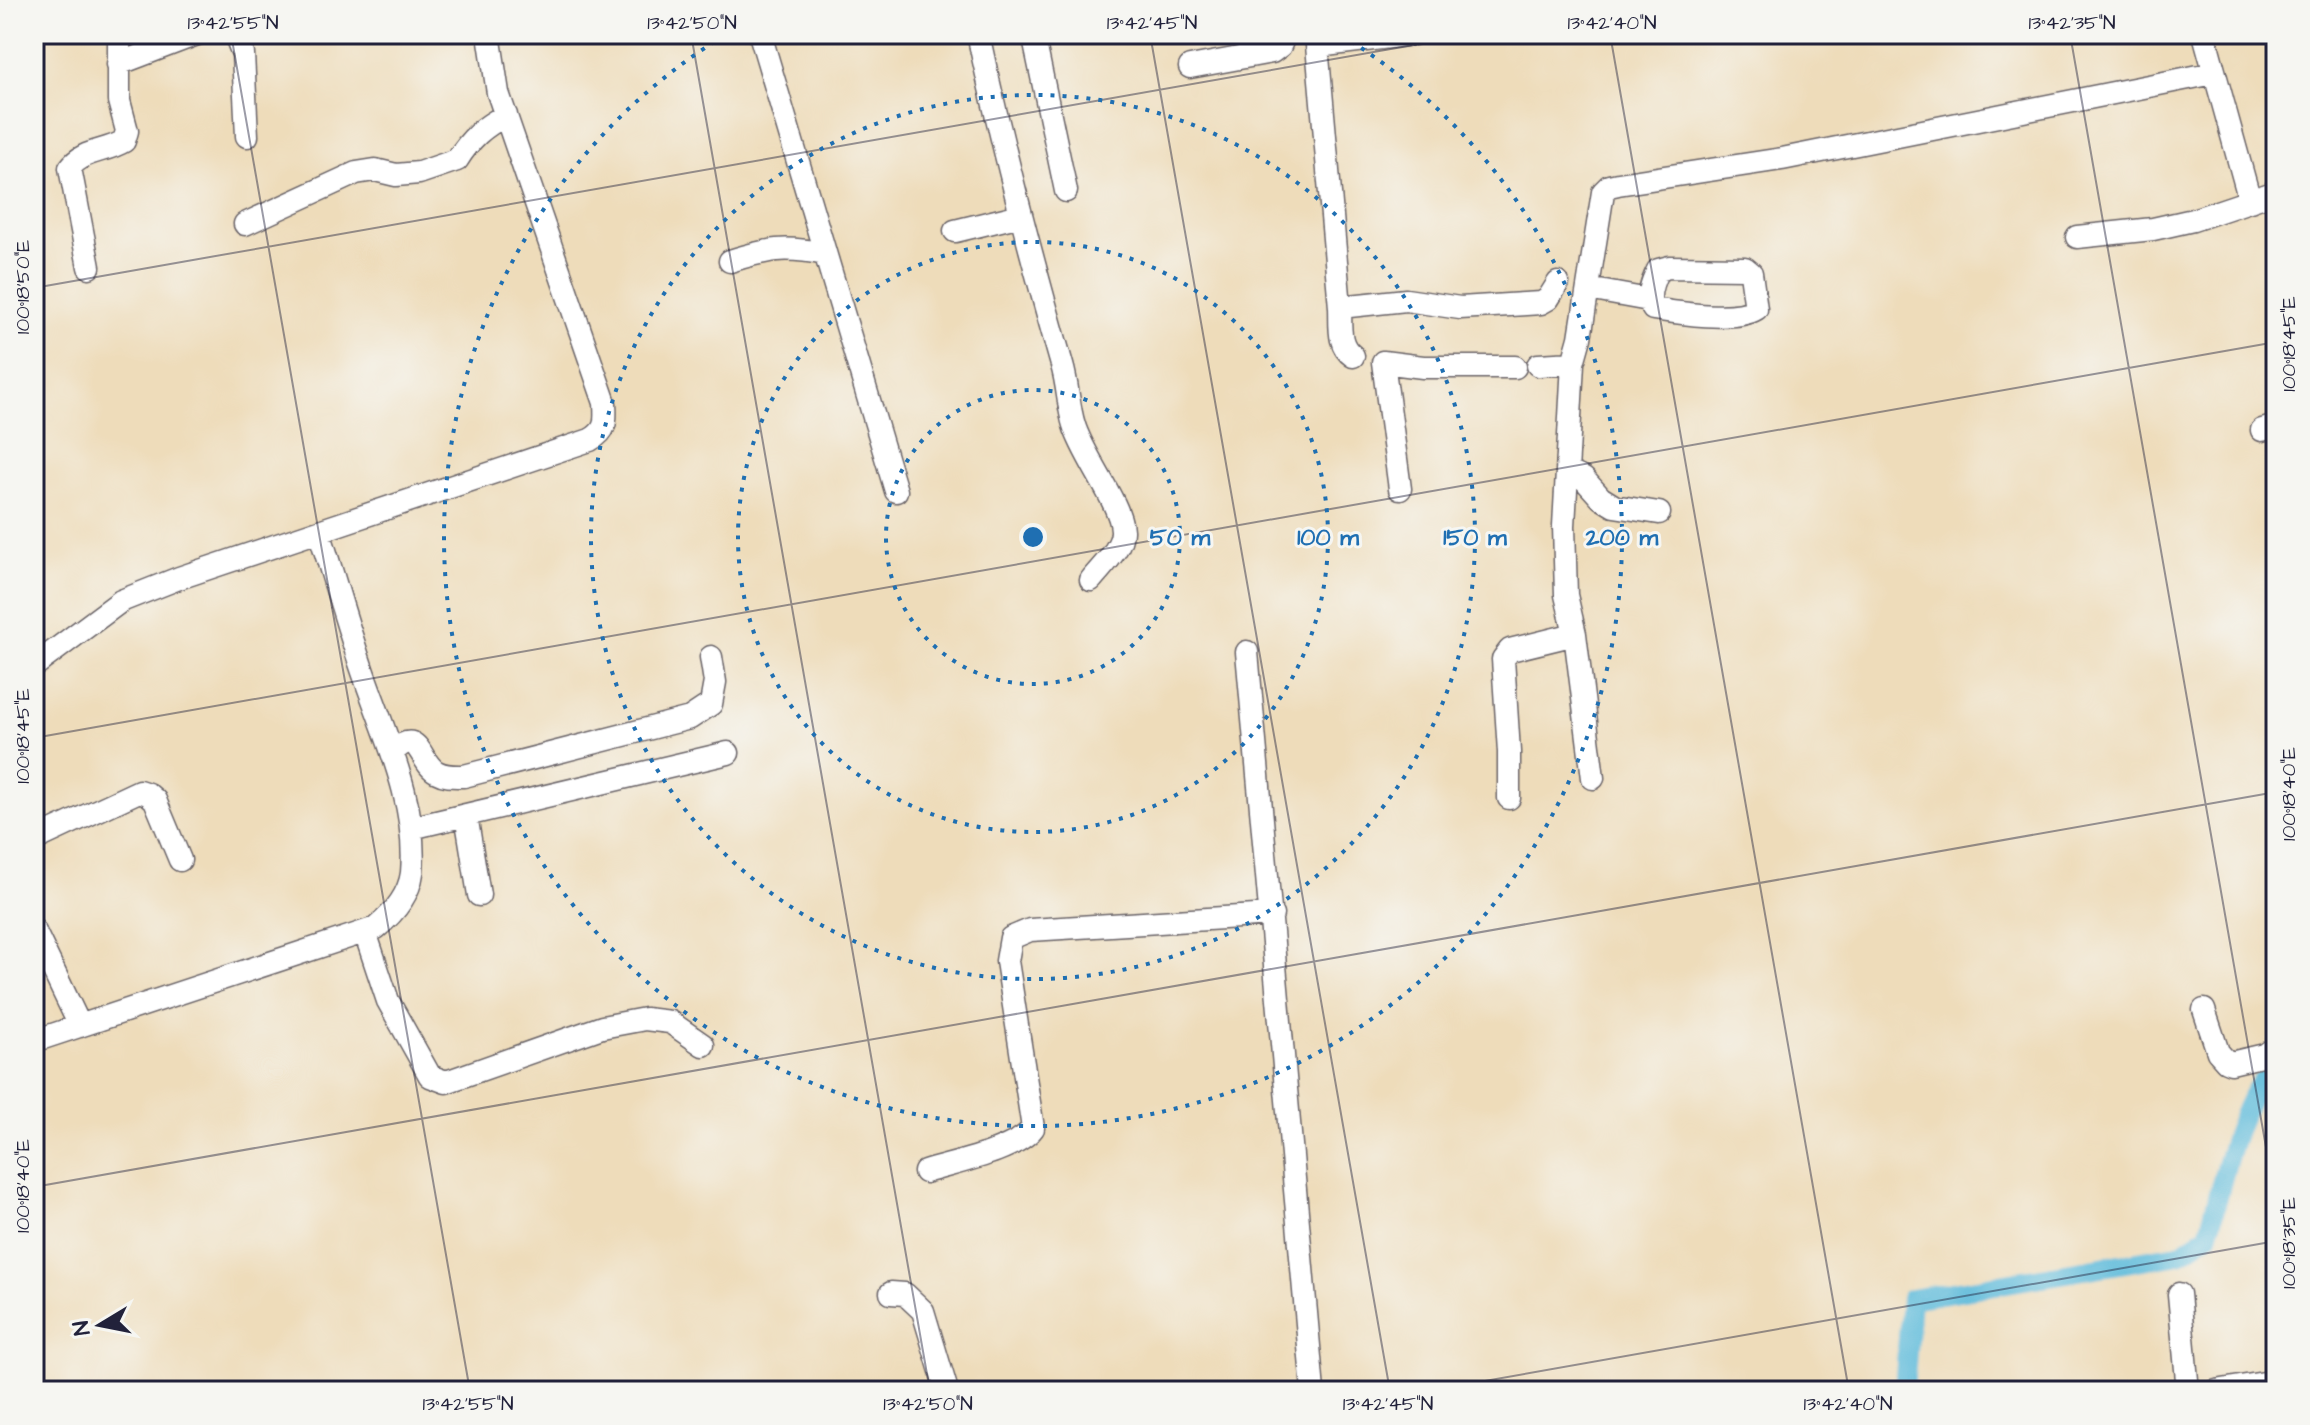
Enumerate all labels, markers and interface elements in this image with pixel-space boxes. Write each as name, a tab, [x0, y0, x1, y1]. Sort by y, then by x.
text: 13°42'55"N	[187, 9, 279, 37]
text: 13°42'50"N	[647, 9, 737, 37]
text: 13°42'45"N	[1107, 9, 1197, 37]
text: 13°42'40"N	[1568, 9, 1656, 37]
text: 13°42'35"N	[2028, 9, 2116, 37]
text: 100°18'50"E	[9, 240, 37, 334]
text: 100°18'45"E	[2275, 296, 2303, 392]
text: 50 m	[1150, 521, 1211, 555]
text: 100 m	[1297, 521, 1359, 555]
text: 150 m	[1443, 521, 1507, 555]
text: 200 m	[1585, 521, 1658, 555]
centre of rings	[1019, 523, 1047, 551]
text: 100°18'45"E	[9, 688, 37, 784]
text: 100°18'40"E	[2275, 747, 2303, 841]
text: 100°18'40"E	[9, 1139, 37, 1233]
text: 100°18'35"E	[2275, 1197, 2303, 1289]
north arrow	[60, 1285, 140, 1365]
text: N	[65, 1319, 98, 1338]
text: 13°42'55"N	[422, 1390, 514, 1418]
text: 13°42'50"N	[883, 1390, 973, 1418]
text: 13°42'45"N	[1343, 1390, 1433, 1418]
text: 13°42'40"N	[1804, 1390, 1892, 1418]

